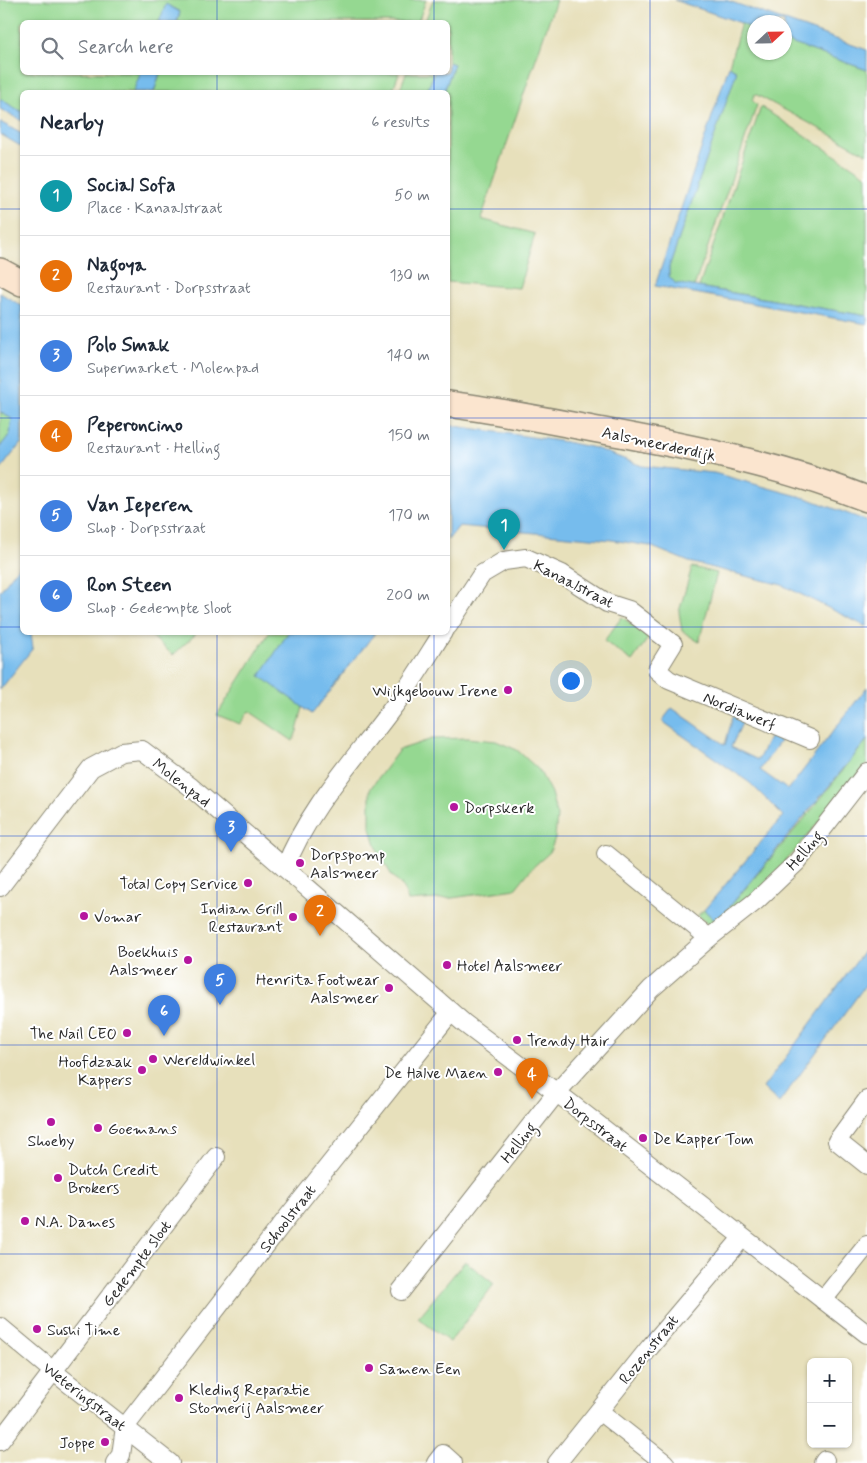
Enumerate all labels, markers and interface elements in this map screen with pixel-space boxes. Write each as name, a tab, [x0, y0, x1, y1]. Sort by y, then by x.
north arrow	[747, 15, 792, 60]
search box	[20, 20, 450, 75]
icon: search	[38, 34, 66, 62]
text: Search here	[78, 35, 174, 60]
text: Nearby	[40, 109, 104, 137]
text: 6 results	[371, 112, 430, 133]
text: Social Sofa	[87, 173, 175, 198]
text: 1	[52, 185, 60, 206]
text: 50 m	[394, 185, 430, 206]
text: Place · Kanaalstraat	[87, 198, 222, 219]
text: Nagoya	[87, 253, 146, 278]
text: 2	[52, 265, 60, 286]
text: 130 m	[389, 265, 430, 286]
text: Restaurant · Dorpsstraat	[87, 278, 251, 299]
text: Polo Smak	[87, 333, 170, 358]
text: 3	[52, 345, 60, 366]
text: 140 m	[386, 345, 430, 366]
text: Supermarket · Molenpad	[87, 358, 259, 379]
text: Peperoncino	[87, 413, 183, 438]
street label: Aalsmeerderdijk	[600, 422, 718, 467]
text: 4	[51, 425, 61, 446]
text: 150 m	[388, 425, 430, 446]
text: Restaurant · Helling	[87, 438, 221, 459]
text: Van Ieperen	[87, 493, 192, 518]
text: 5	[51, 505, 61, 526]
text: 170 m	[388, 505, 430, 526]
pin: 1	[488, 509, 520, 550]
text: Shop · Dorpsstraat	[87, 518, 206, 539]
street label: Kanaalstraat	[529, 555, 617, 614]
text: Ron Steen	[87, 573, 172, 598]
text: 6	[52, 585, 60, 606]
text: 200 m	[386, 585, 430, 606]
text: Shop · Gedempte sloot	[87, 598, 232, 619]
your location	[558, 668, 584, 694]
place label: Wijkgebouw Irene	[372, 681, 498, 702]
marker: Wijkgebouw Irene	[502, 684, 514, 696]
street label: Nordiawerf	[700, 687, 779, 735]
street label: Molenpad	[148, 754, 215, 813]
place label: Dorpskerk	[464, 798, 534, 819]
marker: Dorpskerk	[448, 801, 460, 813]
pin: 3	[215, 811, 247, 852]
street label: Helling	[782, 826, 829, 876]
place label: Dorpspomp Aalsmeer	[310, 845, 385, 884]
marker: Dorpspomp Aalsmeer	[294, 857, 306, 869]
place label: Total Copy Service	[119, 874, 238, 895]
marker: Total Copy Service	[242, 877, 254, 889]
pin: 2	[304, 895, 336, 936]
place label: Indian Grill Restaurant	[200, 899, 283, 938]
place label: Vomar	[94, 907, 142, 928]
marker: Vomar	[78, 910, 90, 922]
marker: Indian Grill Restaurant	[287, 911, 299, 923]
place label: Boekhuis Aalsmeer	[109, 942, 178, 981]
marker: Boekhuis Aalsmeer	[182, 954, 194, 966]
place label: Hotel Aalsmeer	[457, 956, 563, 977]
marker: Hotel Aalsmeer	[441, 959, 453, 971]
pin: 5	[204, 964, 236, 1005]
place label: Henrita Footwear Aalsmeer	[256, 970, 379, 1009]
marker: Henrita Footwear Aalsmeer	[383, 982, 395, 994]
pin: 6	[148, 995, 180, 1036]
place label: The Nail CEO	[30, 1024, 117, 1045]
marker: The Nail CEO	[121, 1027, 133, 1039]
place label: Trendy Hair	[527, 1031, 610, 1052]
marker: Trendy Hair	[511, 1034, 523, 1046]
place label: Wereldwinkel	[163, 1050, 255, 1071]
place label: Hoofdzaak Kappers	[58, 1052, 132, 1091]
marker: Wereldwinkel	[147, 1053, 159, 1065]
pin: 4	[516, 1058, 548, 1099]
place label: De Halve Maen	[384, 1063, 488, 1084]
marker: Hoofdzaak Kappers	[136, 1064, 148, 1076]
marker: De Halve Maen	[492, 1066, 504, 1078]
street label: Dorpsstraat	[558, 1093, 632, 1157]
marker: Shoeby	[45, 1116, 57, 1128]
street label: Helling	[496, 1118, 543, 1168]
place label: Goemans	[108, 1119, 177, 1140]
marker: Goemans	[92, 1122, 104, 1134]
place label: De Kapper Tom	[653, 1129, 754, 1150]
place label: Shoeby	[28, 1131, 74, 1152]
marker: De Kapper Tom	[637, 1132, 649, 1144]
place label: Dutch Credit Brokers	[68, 1160, 159, 1199]
marker: Dutch Credit Brokers	[52, 1172, 64, 1184]
street label: Schoolstraat	[255, 1181, 321, 1257]
place label: N.A. Dames	[35, 1212, 115, 1233]
marker: N.A. Dames	[19, 1215, 31, 1227]
street label: Gedempte sloot	[98, 1216, 177, 1311]
street label: Rozenstraat	[615, 1311, 684, 1389]
place label: Sushi Time	[47, 1320, 121, 1341]
marker: Sushi Time	[31, 1323, 43, 1335]
street label: Weteringstraat	[37, 1358, 130, 1437]
map controls	[807, 1358, 852, 1448]
button: +	[807, 1358, 852, 1403]
place label: Samen Een	[379, 1359, 461, 1380]
marker: Samen Een	[363, 1362, 375, 1374]
place label: Kleding Reparatie Stomerij Aalsmeer	[189, 1380, 324, 1419]
marker: Kleding Reparatie Stomerij Aalsmeer	[173, 1392, 185, 1404]
button: −	[807, 1403, 852, 1448]
place label: Joppe	[59, 1433, 95, 1454]
marker: Joppe	[99, 1436, 111, 1448]

